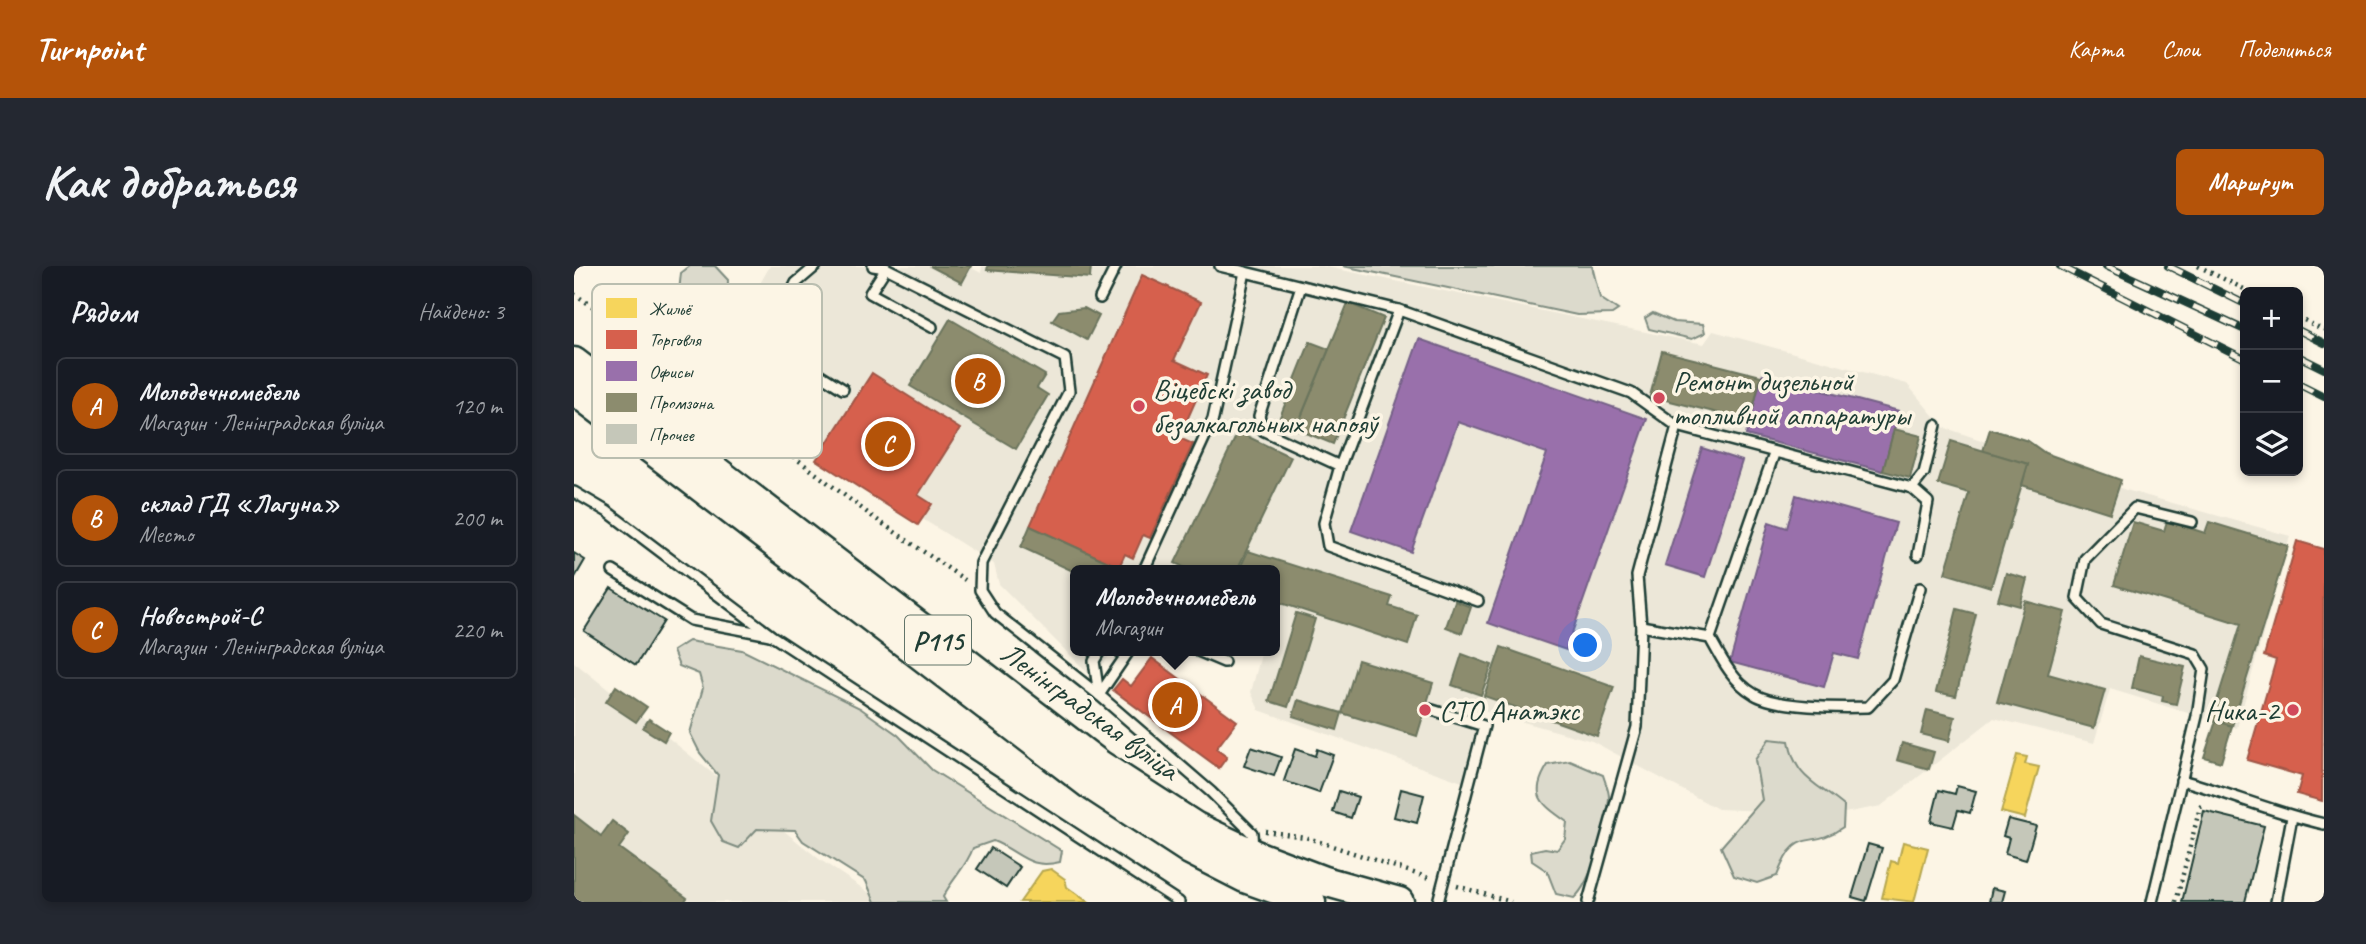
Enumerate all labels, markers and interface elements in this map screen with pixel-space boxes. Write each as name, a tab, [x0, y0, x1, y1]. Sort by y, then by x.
text: Turnpoint	[35, 28, 143, 70]
text: Карта	[2069, 34, 2123, 64]
text: Слои	[2161, 34, 2200, 64]
text: Поделиться	[2238, 34, 2331, 64]
button: Маршрут	[2176, 149, 2324, 215]
text: Как добраться	[42, 151, 295, 213]
legend	[592, 284, 822, 458]
map controls	[2240, 287, 2303, 476]
button: +	[2240, 287, 2303, 350]
text: Рядом	[70, 293, 137, 331]
text: Найдено: 3	[418, 297, 504, 326]
text: Жильё	[649, 297, 693, 321]
text: Торговля	[649, 328, 702, 352]
button: −	[2240, 350, 2303, 413]
pin: B	[955, 355, 1001, 407]
text: Офисы	[649, 360, 694, 384]
place label: Ремонт дизельной топливной аппаратуры	[1673, 362, 1912, 434]
place label: Віцебскі завод безалкагольных напояў	[1153, 370, 1380, 442]
text: Молодечномебель	[139, 375, 298, 408]
marker: Ремонт дизельной топливной аппаратуры	[1651, 390, 1667, 406]
text: Промзона	[649, 391, 715, 415]
text: A	[89, 392, 101, 421]
text: 120 m	[453, 392, 502, 421]
marker: Віцебскі завод безалкагольных напояў	[1131, 398, 1147, 414]
text: Магазин · Ленінградская вуліца	[139, 408, 383, 437]
button: layers	[2240, 413, 2303, 476]
pin: C	[865, 418, 911, 470]
text: Прочее	[649, 423, 695, 447]
text: склад ГД «Лагуна»	[139, 487, 340, 520]
text: B	[89, 504, 101, 533]
text: 200 m	[453, 504, 502, 533]
text: Место	[139, 520, 193, 549]
popup	[1070, 565, 1280, 656]
text: Молодечномебель	[1095, 580, 1255, 613]
text: Новострой-С	[139, 599, 261, 632]
text: Магазин	[1095, 613, 1162, 642]
text: C	[90, 616, 100, 645]
text: 220 m	[453, 616, 502, 645]
road number: Р115	[905, 616, 971, 664]
your location	[1568, 628, 1602, 662]
text: Магазин · Ленінградская вуліца	[139, 632, 383, 661]
street label: Ленінградская вуліца	[993, 634, 1188, 790]
pin: A	[1152, 679, 1198, 731]
place label: СТО Анатэкс	[1439, 691, 1581, 729]
place label: Ника-2	[2205, 691, 2281, 729]
marker: СТО Анатэкс	[1417, 702, 1433, 718]
marker: Ника-2	[2285, 702, 2301, 718]

